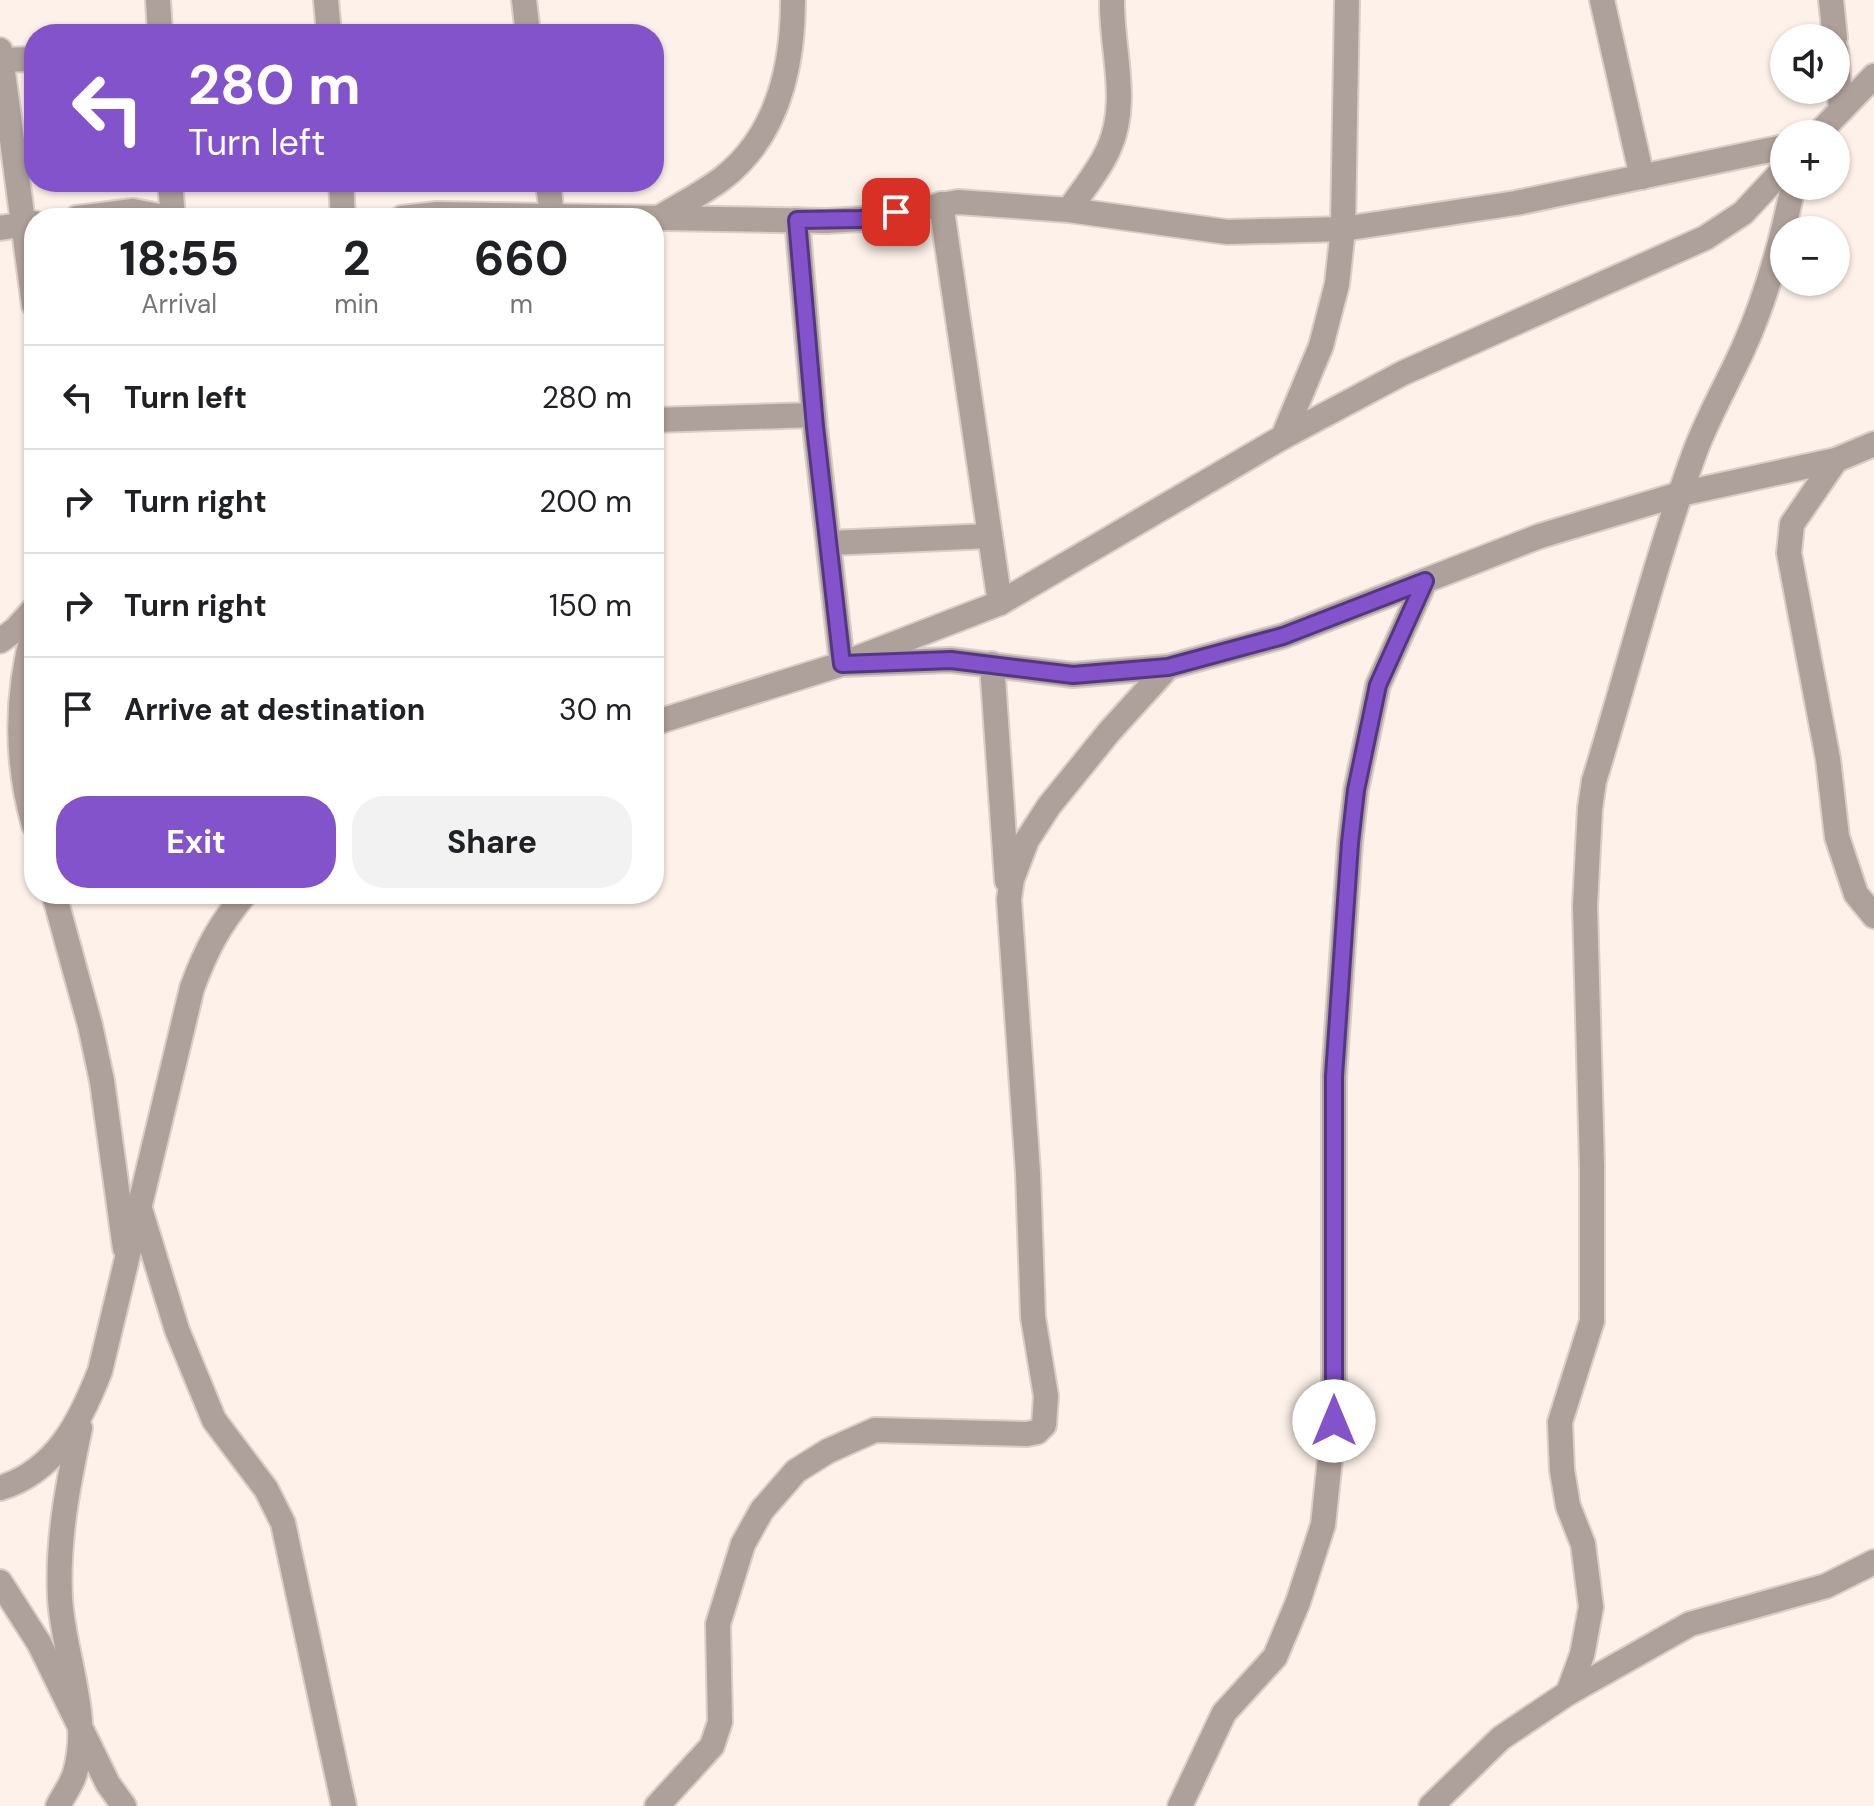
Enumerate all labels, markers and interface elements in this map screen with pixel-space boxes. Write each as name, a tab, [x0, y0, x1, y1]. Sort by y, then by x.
map controls	[1770, 24, 1850, 296]
button: sound	[1770, 24, 1850, 104]
text: 280 m	[188, 48, 361, 121]
icon: left	[56, 56, 160, 160]
text: Turn left	[188, 119, 325, 166]
button: +	[1770, 120, 1850, 200]
pin	[862, 178, 930, 246]
icon: arrive	[874, 190, 918, 234]
button: −	[1770, 216, 1850, 296]
text: 18:55	[119, 227, 239, 290]
text: 2	[343, 227, 370, 290]
text: 660	[474, 227, 569, 290]
text: Arrival	[141, 287, 217, 321]
text: min	[334, 287, 379, 321]
text: m	[510, 287, 533, 321]
icon: left	[56, 375, 100, 419]
text: Turn left	[124, 378, 247, 417]
text: 280 m	[542, 378, 632, 417]
icon: right	[56, 479, 100, 523]
text: Turn right	[124, 482, 267, 521]
text: 200 m	[539, 482, 632, 521]
icon: right	[56, 583, 100, 627]
text: Turn right	[124, 586, 267, 625]
text: 150 m	[549, 586, 632, 625]
icon: arrive	[56, 687, 100, 731]
text: Arrive at destination	[124, 690, 425, 729]
text: 30 m	[559, 690, 632, 729]
button: Exit	[56, 796, 336, 888]
button: Share	[352, 796, 632, 888]
position arrow	[1292, 1379, 1376, 1463]

